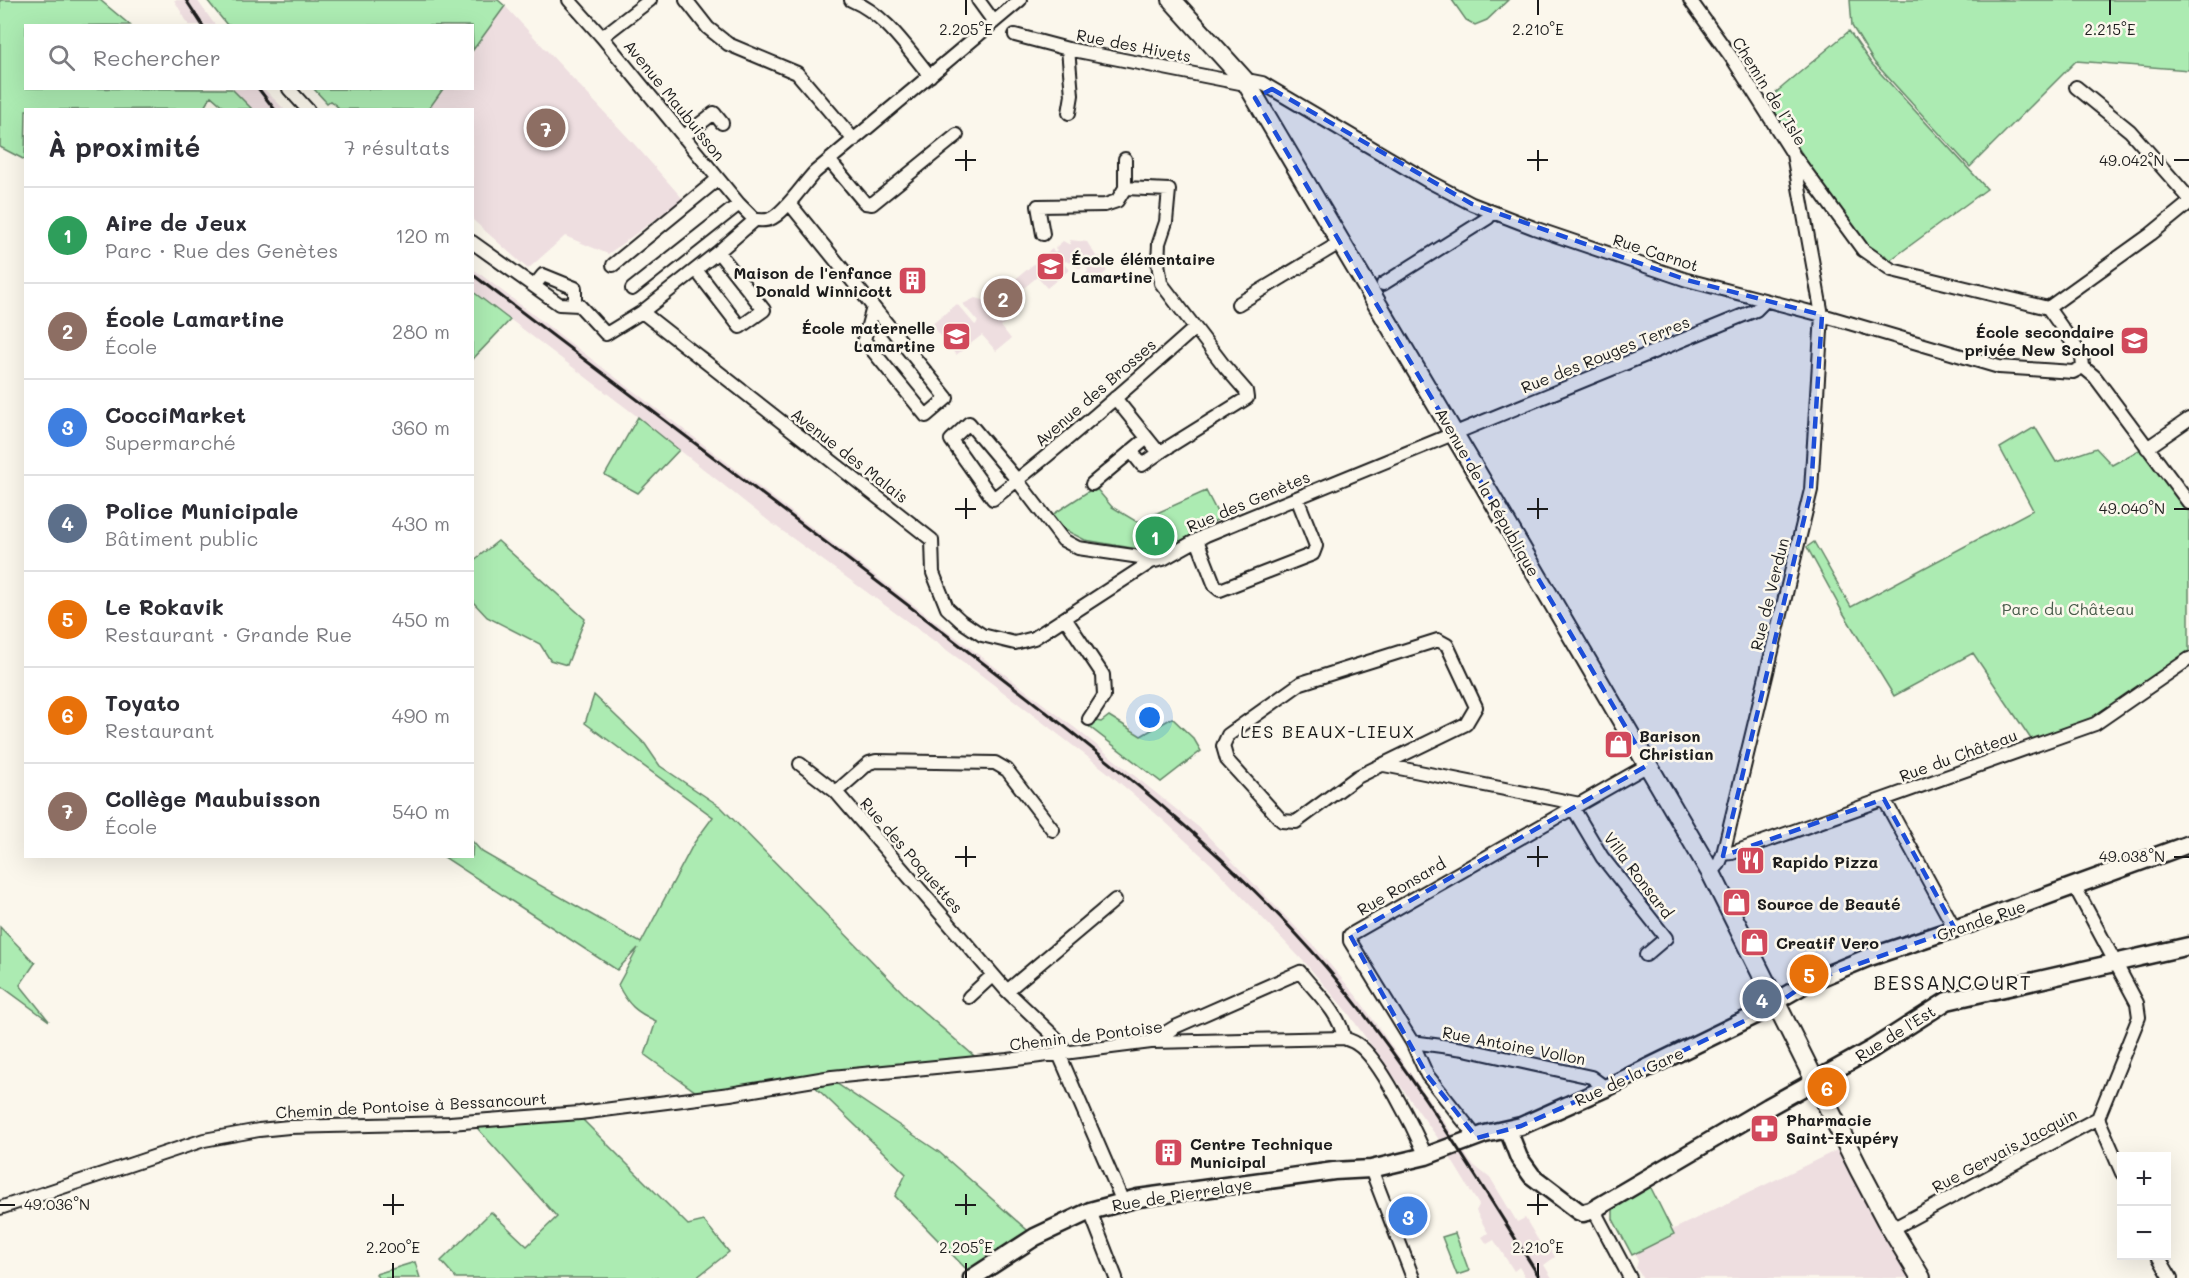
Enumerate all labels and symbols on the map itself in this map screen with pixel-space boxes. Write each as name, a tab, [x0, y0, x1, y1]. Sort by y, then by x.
text: 2.205°E	[939, 19, 993, 39]
text: 2.210°E	[1512, 19, 1564, 39]
text: 2.215°E	[2085, 19, 2136, 39]
street label: Rue des Hivets	[1075, 24, 1193, 66]
street label: Chemin de l’Isle	[1728, 33, 1812, 149]
street label: Avenue Maubuisson	[620, 35, 730, 165]
pin: 7	[526, 106, 566, 150]
text: 49.042°N	[2099, 150, 2165, 170]
street label: Rue Carnot	[1611, 228, 1701, 276]
place label: École élémentaire Lamartine	[1071, 248, 1215, 287]
school or university icon: École élémentaire Lamartine	[1034, 251, 1066, 283]
place label: Maison de l'enfance Donald Winnicott	[733, 262, 892, 301]
building icon: Maison de l'enfance Donald Winnicott	[897, 265, 929, 297]
pin: 2	[984, 276, 1022, 320]
street label: Rue des Rouges Terres	[1518, 311, 1692, 397]
place label: École maternelle Lamartine	[801, 317, 935, 356]
school or university icon: École maternelle Lamartine	[940, 320, 972, 352]
place label: École secondaire privée New School	[1965, 321, 2114, 360]
school or university icon: École secondaire privée New School	[2119, 324, 2151, 356]
street label: Avenue des Brosses	[1030, 334, 1160, 450]
street label: Avenue des Malais	[787, 403, 913, 507]
street label: Avenue de la République	[1431, 404, 1545, 580]
street label: Rue des Genètes	[1183, 466, 1313, 536]
text: 49.040°N	[2099, 498, 2165, 518]
pin: 1	[1136, 514, 1174, 558]
street label: Rue de Verdun	[1745, 536, 1793, 652]
park label: Parc du Château	[2002, 598, 2134, 619]
your location	[1135, 703, 1164, 732]
district label: LES BEAUX-LIEUX	[1240, 719, 1416, 743]
street label: Rue du Château	[1896, 724, 2020, 786]
place label: Barison Christian	[1639, 725, 1714, 764]
shop icon: Barison Christian	[1602, 728, 1634, 760]
street label: Rue des Poquettes	[856, 793, 968, 917]
street label: Villa Ronsard	[1600, 828, 1678, 922]
restaurant icon: Rapido Pizza	[1735, 845, 1767, 877]
text: 49.038°N	[2099, 846, 2165, 866]
place label: Rapido Pizza	[1772, 851, 1878, 872]
street label: Rue Ronsard	[1353, 852, 1449, 920]
shop icon: Source de Beauté	[1720, 887, 1752, 919]
place label: Source de Beauté	[1757, 893, 1900, 914]
street label: Grande Rue	[1934, 895, 2028, 945]
shop icon: Creatif Vero	[1739, 926, 1771, 958]
place label: Creatif Vero	[1776, 932, 1879, 953]
pin: 5	[1790, 952, 1828, 996]
district label: BESSANCOURT	[1874, 969, 2032, 995]
pin: 4	[1742, 976, 1782, 1022]
street label: Rue de l'Est	[1851, 1000, 1939, 1066]
street label: Chemin de Pontoise	[1008, 1015, 1164, 1055]
street label: Rue Antoine Vollon	[1441, 1021, 1587, 1069]
street label: Rue de la Gare	[1571, 1042, 1687, 1110]
pin: 6	[1808, 1064, 1846, 1110]
street label: Chemin de Pontoise à Bessancourt	[275, 1087, 547, 1123]
street label: Rue Gervais Jacquin	[1928, 1103, 2080, 1197]
place label: Pharmacie Saint-Exupéry	[1786, 1109, 1899, 1148]
pharmacy icon: Pharmacie Saint-Exupéry	[1749, 1112, 1781, 1144]
place label: Centre Technique Municipal	[1190, 1133, 1333, 1172]
building icon: Centre Technique Municipal	[1153, 1136, 1185, 1168]
street label: Rue de Pierrelaye	[1110, 1173, 1254, 1215]
text: 49.036°N	[24, 1194, 90, 1214]
pin: 3	[1388, 1194, 1428, 1238]
text: 2.200°E	[366, 1237, 420, 1257]
text: 2.205°E	[939, 1237, 993, 1257]
text: 2.210°E	[1512, 1237, 1564, 1257]

